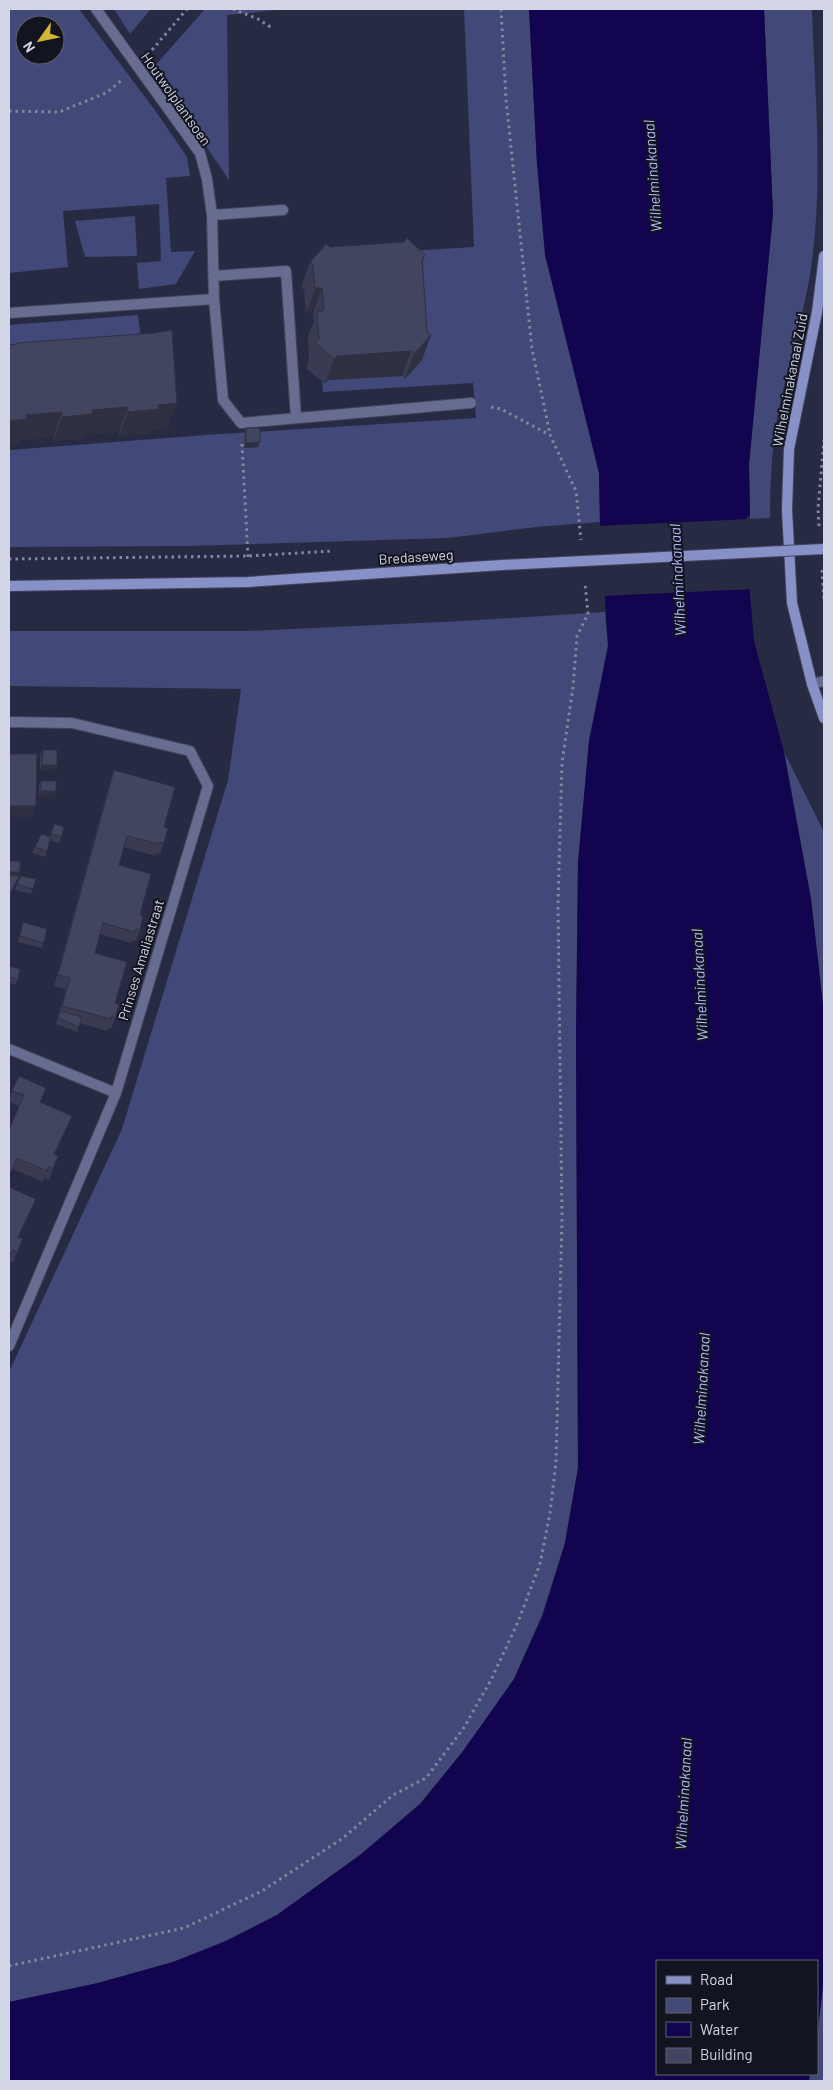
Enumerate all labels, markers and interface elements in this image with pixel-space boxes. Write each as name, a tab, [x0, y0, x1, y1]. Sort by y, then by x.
north arrow	[15, 15, 65, 65]
text: N	[19, 39, 38, 56]
street label: Houtwolplantsoen	[138, 49, 215, 149]
water label: Wilhelminakanaal	[639, 119, 665, 233]
street label: Wilhelminakanaal Zuid	[768, 312, 811, 448]
water label: Wilhelminakanaal	[665, 523, 689, 637]
street label: Bredaseweg	[378, 545, 454, 568]
street label: Prinses Amaliastraat	[114, 897, 167, 1022]
water label: Wilhelminakanaal	[687, 928, 711, 1042]
water label: Wilhelminakanaal	[689, 1332, 713, 1446]
water label: Wilhelminakanaal	[671, 1737, 695, 1851]
legend	[656, 1960, 818, 2075]
text: Road	[700, 1970, 733, 1988]
text: Park	[700, 1995, 730, 2013]
text: Water	[700, 2020, 739, 2038]
text: Building	[700, 2045, 753, 2063]

